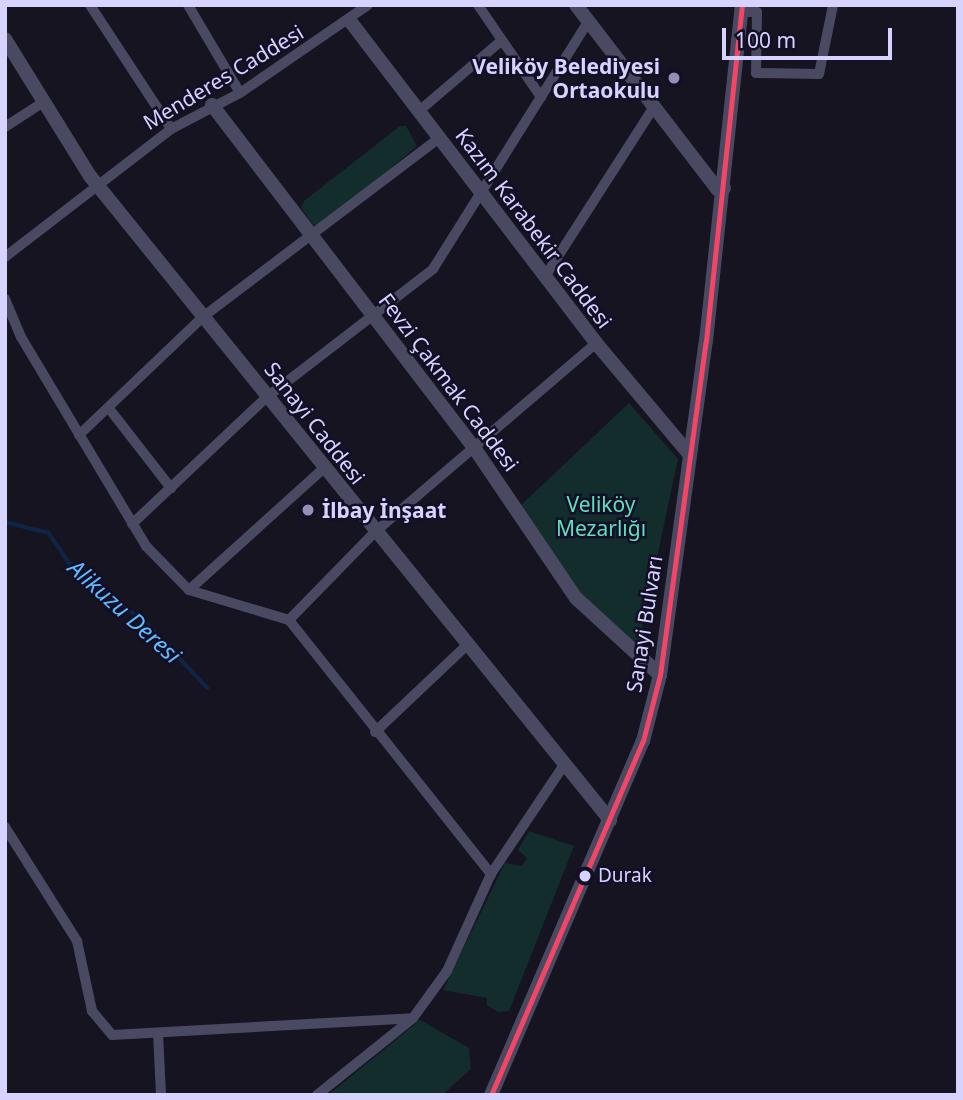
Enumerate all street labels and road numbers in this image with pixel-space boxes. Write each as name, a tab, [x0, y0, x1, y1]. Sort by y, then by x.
street label: Menderes Caddesi	[138, 19, 308, 135]
street label: Kazım Karabekir Caddesi	[451, 123, 617, 333]
street label: Fevzi Çakmak Caddesi	[374, 288, 524, 476]
street label: Sanayi Caddesi	[260, 357, 370, 489]
street label: Sanayi Bulvarı	[621, 554, 667, 694]

